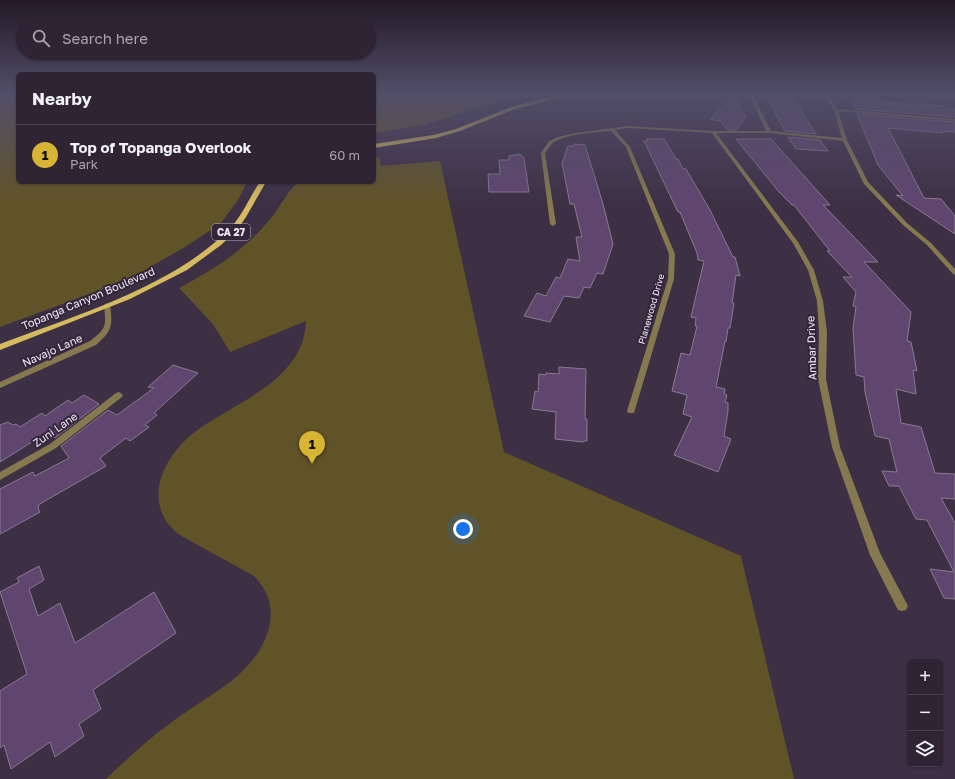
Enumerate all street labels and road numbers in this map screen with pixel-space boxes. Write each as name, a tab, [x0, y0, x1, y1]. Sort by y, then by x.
road number: CA 27	[212, 224, 250, 240]
street label: Topanga Canyon Boulevard	[19, 264, 157, 332]
street label: Planewood Drive	[636, 273, 666, 345]
street label: Ambar Drive	[803, 316, 819, 380]
street label: Navajo Lane	[20, 331, 84, 369]
street label: Zuni Lane	[30, 409, 80, 449]

